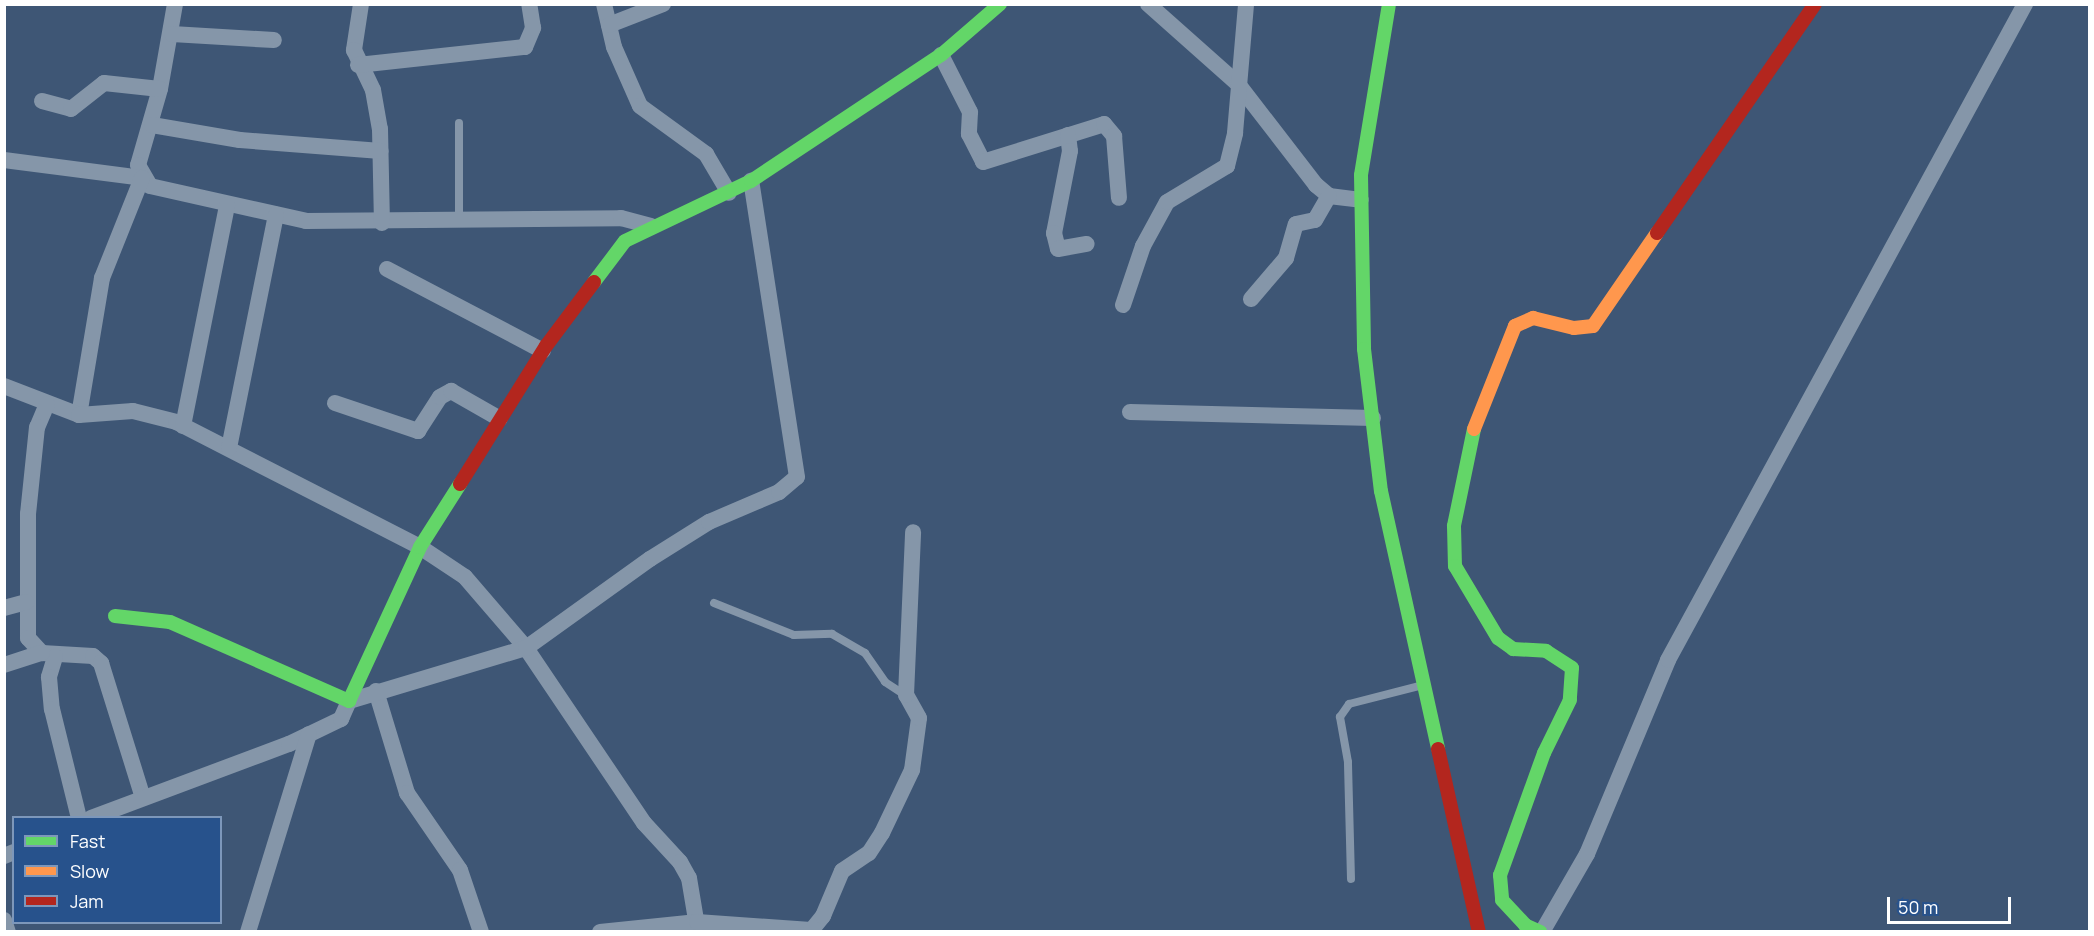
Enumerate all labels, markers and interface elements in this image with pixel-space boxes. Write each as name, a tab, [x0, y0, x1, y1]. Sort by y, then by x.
legend	[12, 816, 222, 924]
text: Fast	[70, 829, 105, 853]
text: Slow	[70, 859, 109, 883]
scale bar	[1890, 885, 2014, 923]
text: Jam	[70, 889, 104, 913]
text: 50 m	[1898, 895, 1938, 919]

